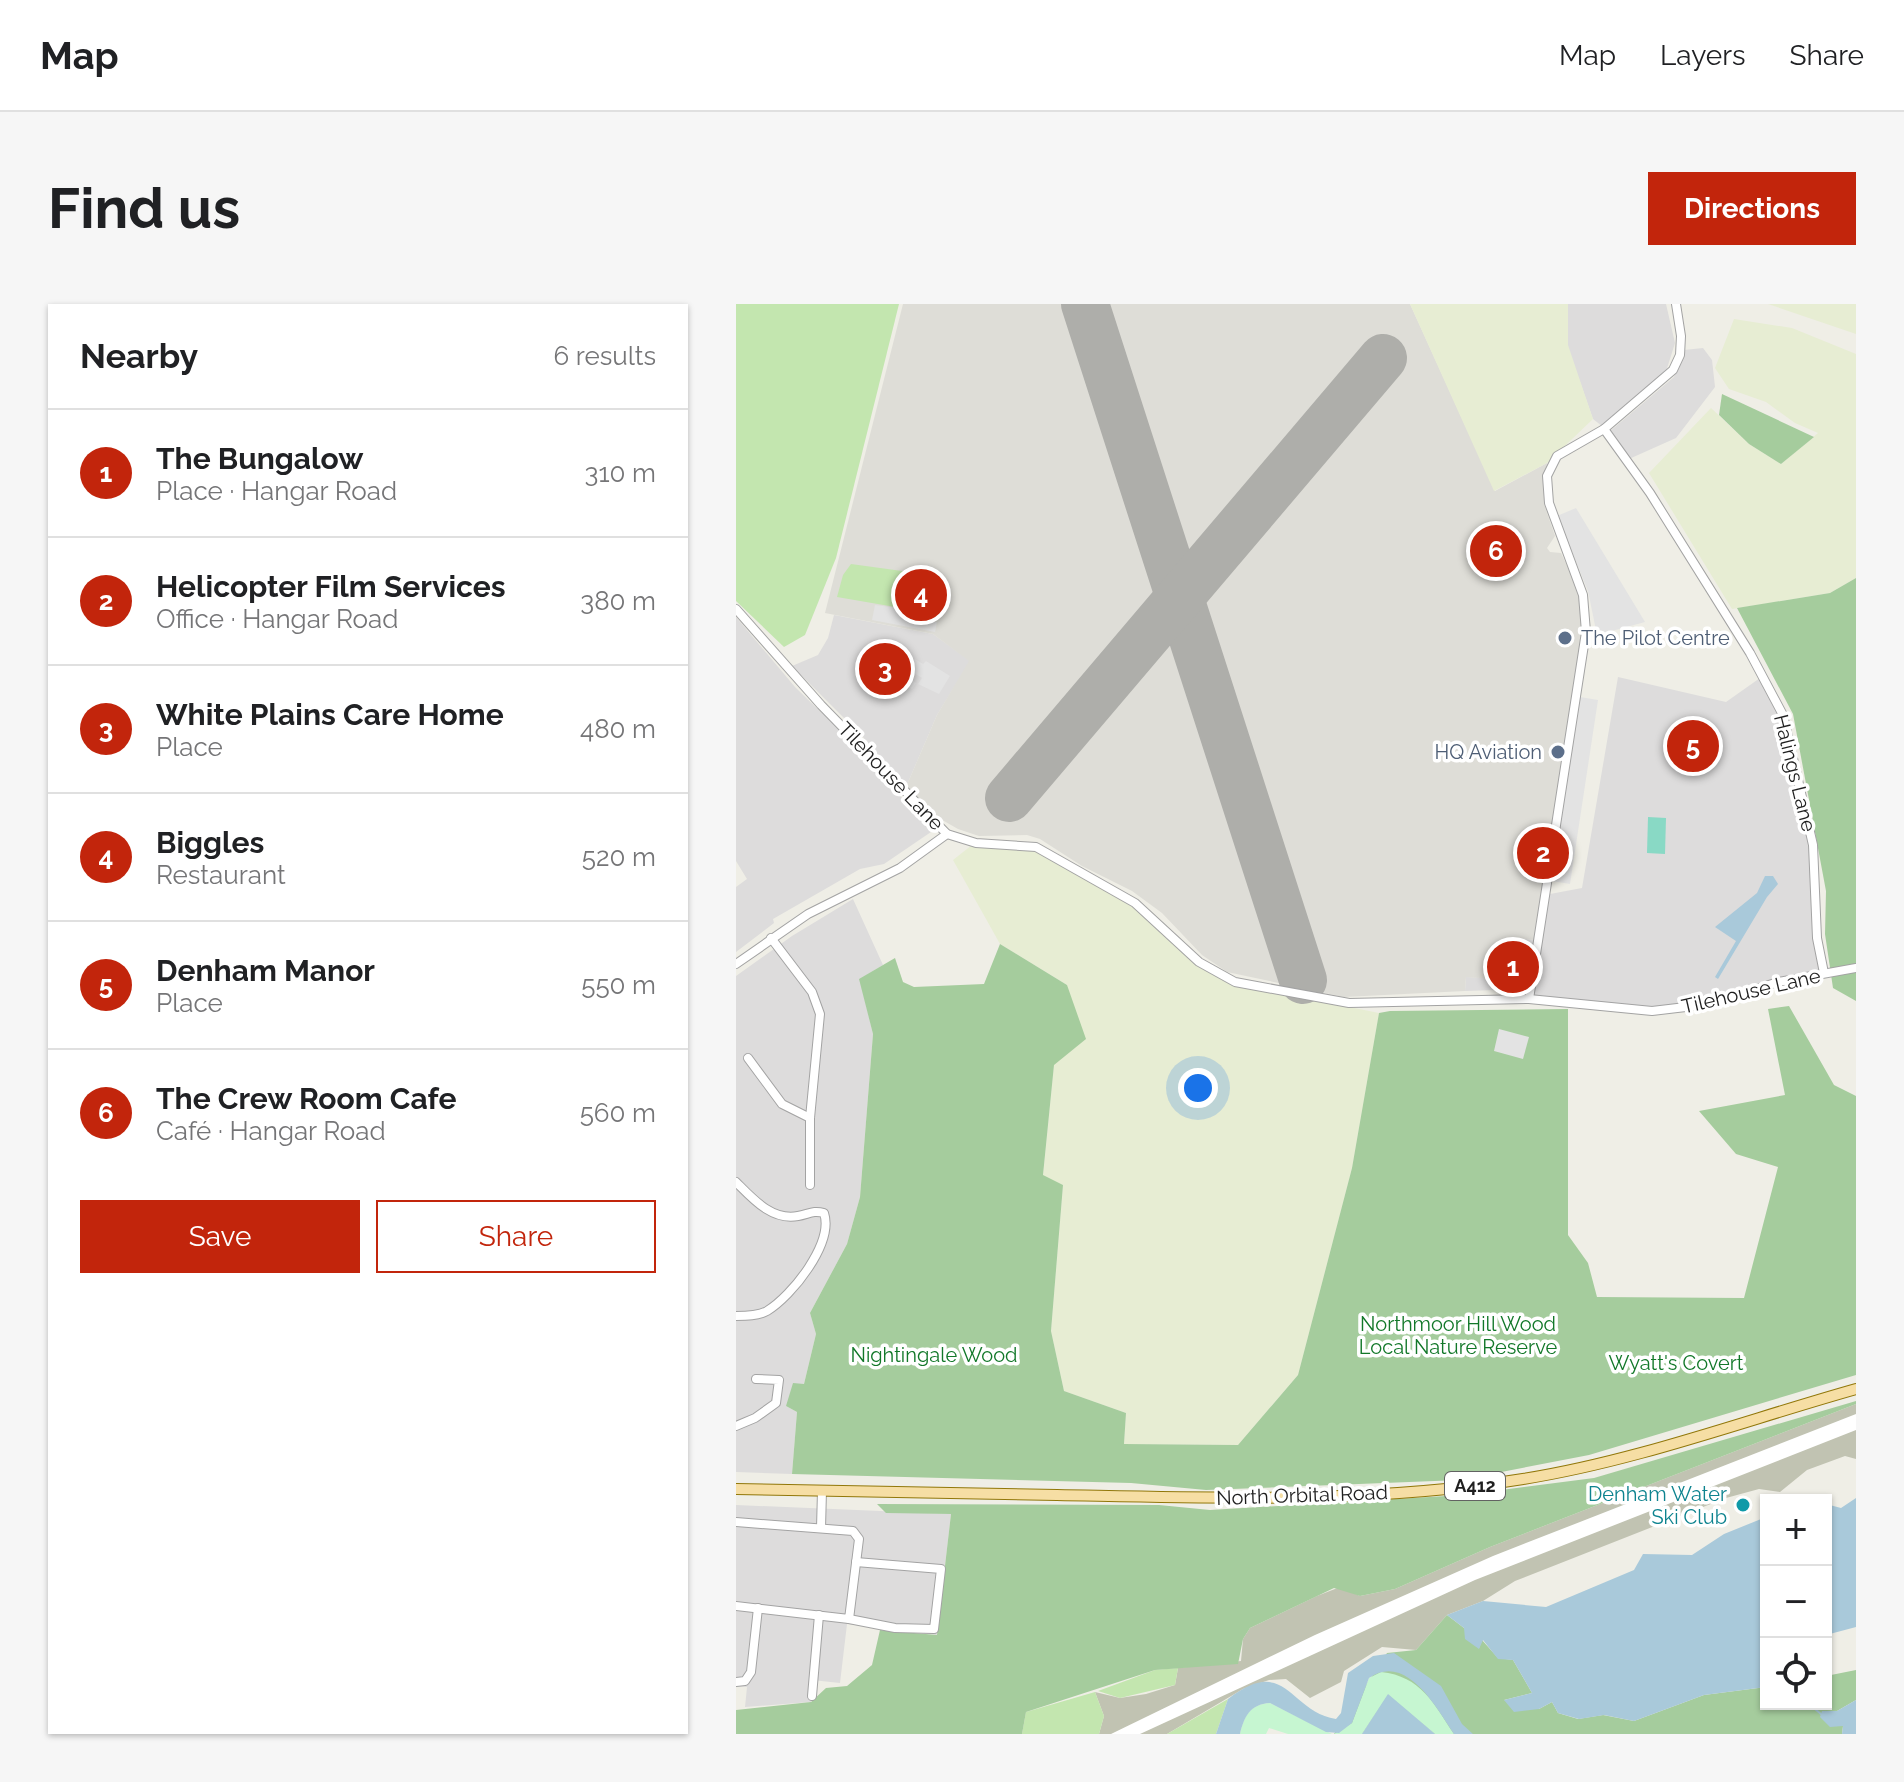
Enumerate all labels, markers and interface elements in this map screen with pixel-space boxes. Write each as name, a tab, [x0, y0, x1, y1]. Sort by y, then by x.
text: Map	[40, 33, 119, 78]
text: Map	[1559, 39, 1616, 72]
text: Layers	[1660, 39, 1746, 72]
text: Share	[1790, 39, 1864, 72]
button: Directions	[1648, 172, 1856, 245]
text: Find us	[48, 175, 240, 241]
text: Nearby	[80, 336, 198, 376]
text: 6 results	[553, 341, 656, 371]
text: The Bungalow	[156, 441, 363, 476]
text: 1	[100, 458, 112, 488]
text: 310 m	[585, 458, 656, 488]
text: Place · Hangar Road	[156, 476, 397, 506]
pin: 6	[1470, 521, 1522, 581]
pin: 4	[895, 565, 947, 625]
text: Helicopter Film Services	[156, 569, 506, 604]
text: 2	[99, 586, 113, 616]
text: 380 m	[580, 586, 656, 616]
text: Office · Hangar Road	[156, 604, 398, 634]
place label: The Pilot Centre	[1581, 626, 1730, 650]
marker: The Pilot Centre	[1556, 629, 1574, 647]
pin: 3	[859, 639, 911, 699]
text: White Plains Care Home	[156, 697, 504, 732]
street label: Halings Lane	[1769, 712, 1821, 834]
text: 3	[99, 714, 113, 744]
text: 480 m	[580, 714, 656, 744]
pin: 5	[1667, 716, 1719, 776]
street label: Tilehouse Lane	[833, 717, 949, 835]
text: Place	[156, 732, 223, 762]
place label: HQ Aviation	[1434, 740, 1542, 764]
marker: HQ Aviation	[1549, 743, 1567, 761]
pin: 2	[1517, 823, 1569, 883]
text: Biggles	[156, 825, 264, 860]
text: 4	[99, 842, 113, 872]
text: 520 m	[582, 842, 656, 872]
text: Restaurant	[156, 860, 286, 890]
pin: 1	[1487, 937, 1539, 997]
text: Denham Manor	[156, 953, 375, 988]
street label: Tilehouse Lane	[1679, 963, 1823, 1019]
text: 5	[99, 970, 113, 1000]
text: 550 m	[581, 970, 656, 1000]
text: Place	[156, 988, 223, 1018]
your location	[1178, 1068, 1218, 1108]
text: The Crew Room Cafe	[156, 1081, 456, 1116]
text: 6	[98, 1098, 114, 1128]
text: 560 m	[580, 1098, 656, 1128]
text: Café · Hangar Road	[156, 1116, 386, 1146]
button: Save	[80, 1200, 360, 1273]
button: Share	[376, 1200, 656, 1273]
park label: Northmoor Hill Wood Local Nature Reserve	[1359, 1312, 1557, 1359]
park label: Nightingale Wood	[850, 1343, 1018, 1367]
park label: Wyatt's Covert	[1608, 1351, 1744, 1375]
road number: A412	[1445, 1472, 1505, 1500]
street label: North Orbital Road	[1216, 1480, 1388, 1510]
place label: Denham Water Ski Club	[1588, 1482, 1727, 1529]
map controls	[1760, 1494, 1832, 1710]
button: +	[1760, 1494, 1832, 1566]
marker: Denham Water Ski Club	[1734, 1496, 1752, 1514]
button: −	[1760, 1566, 1832, 1638]
button: locate	[1760, 1638, 1832, 1710]

